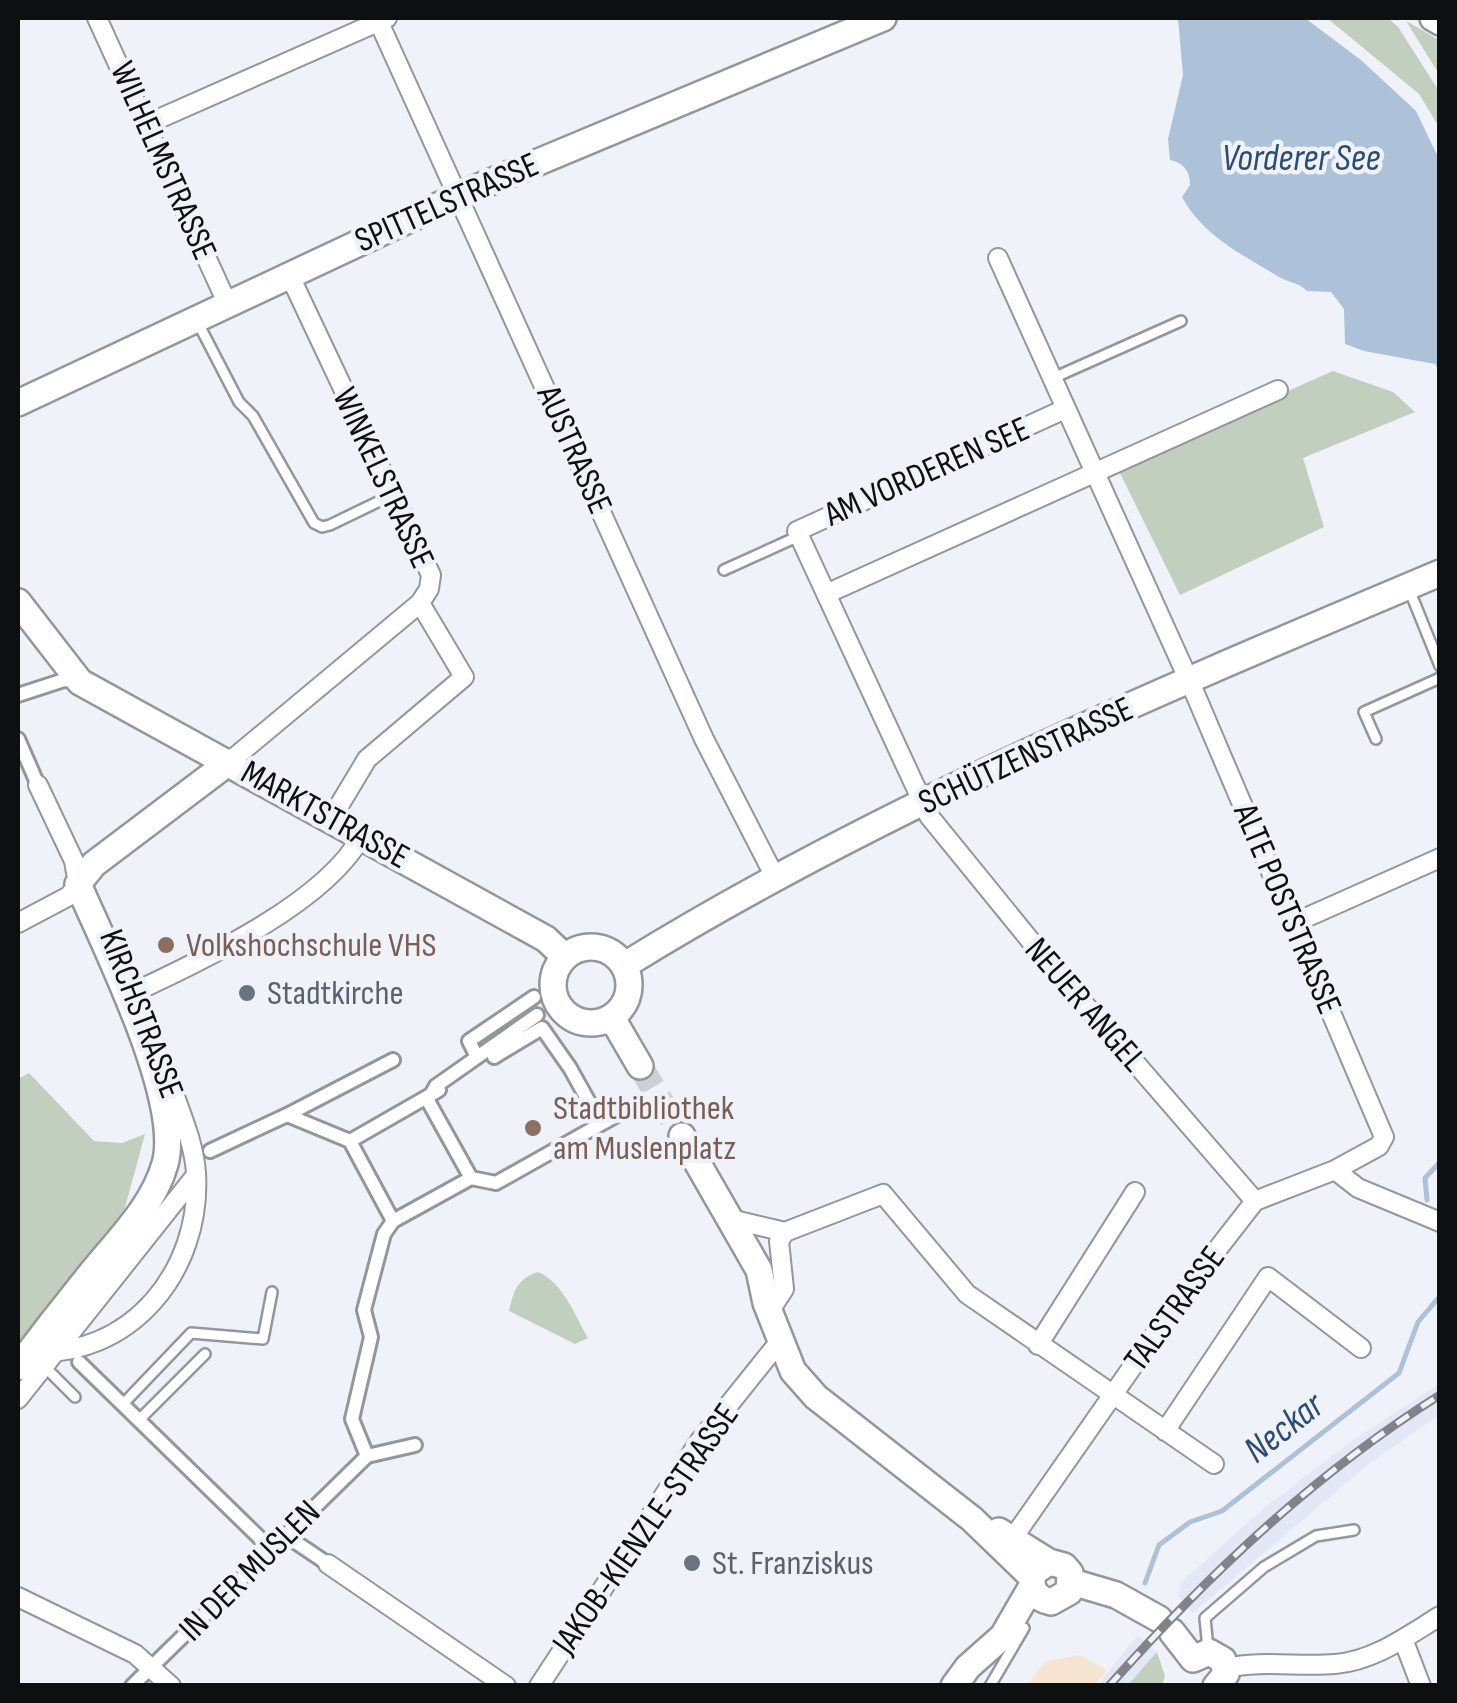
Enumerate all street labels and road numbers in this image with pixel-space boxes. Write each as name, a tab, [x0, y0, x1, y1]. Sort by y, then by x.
street label: WILHELMSTRASSE	[100, 55, 226, 267]
street label: SPITTELSTRASSE	[349, 143, 545, 263]
street label: AUSTRASSE	[526, 378, 621, 521]
street label: WINKELSTRASSE	[322, 381, 444, 575]
street label: AM VORDEREN SEE	[817, 408, 1036, 537]
street label: SCHÜTZENSTRASSE	[912, 688, 1140, 824]
street label: MARKTSTRASSE	[233, 751, 417, 879]
street label: ALTE POSTSTRASSE	[1223, 797, 1351, 1021]
street label: KIRCHSTRASSE	[89, 924, 193, 1104]
street label: NEUER ANGEL	[1015, 929, 1155, 1081]
street label: TALSTRASSE	[1115, 1238, 1235, 1380]
street label: JAKOB-KIENZLE-STRASSE	[543, 1395, 749, 1664]
street label: IN DER MUSLEN	[170, 1491, 330, 1651]

